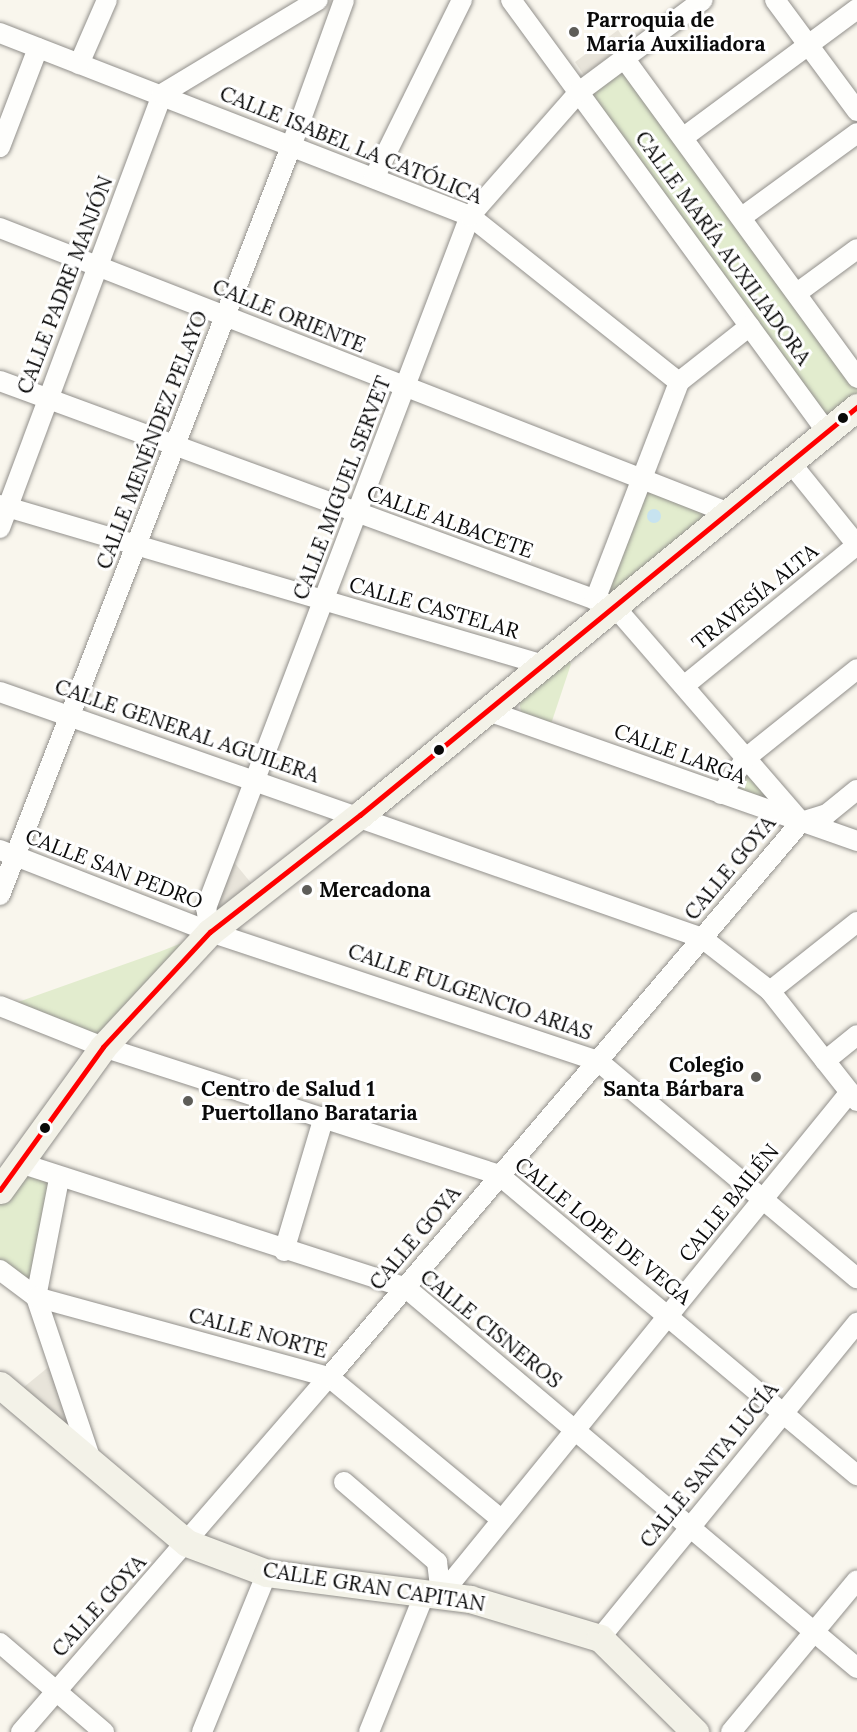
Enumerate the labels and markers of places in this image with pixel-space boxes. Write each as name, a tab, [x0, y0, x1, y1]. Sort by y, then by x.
place label: Parroquia de María Auxiliadora	[586, 7, 765, 57]
marker: Parroquia de María Auxiliadora	[567, 25, 581, 39]
unlabelled marker	[837, 412, 849, 424]
unlabelled marker	[433, 744, 445, 756]
place label: Mercadona	[319, 877, 431, 903]
marker: Mercadona	[300, 883, 314, 897]
place label: Colegio Santa Bárbara	[603, 1052, 744, 1102]
marker: Colegio Santa Bárbara	[749, 1070, 763, 1084]
place label: Centro de Salud 1 Puertollano Barataria	[201, 1076, 418, 1126]
marker: Centro de Salud 1 Puertollano Barataria	[179, 1092, 197, 1110]
unlabelled marker	[39, 1122, 51, 1134]

